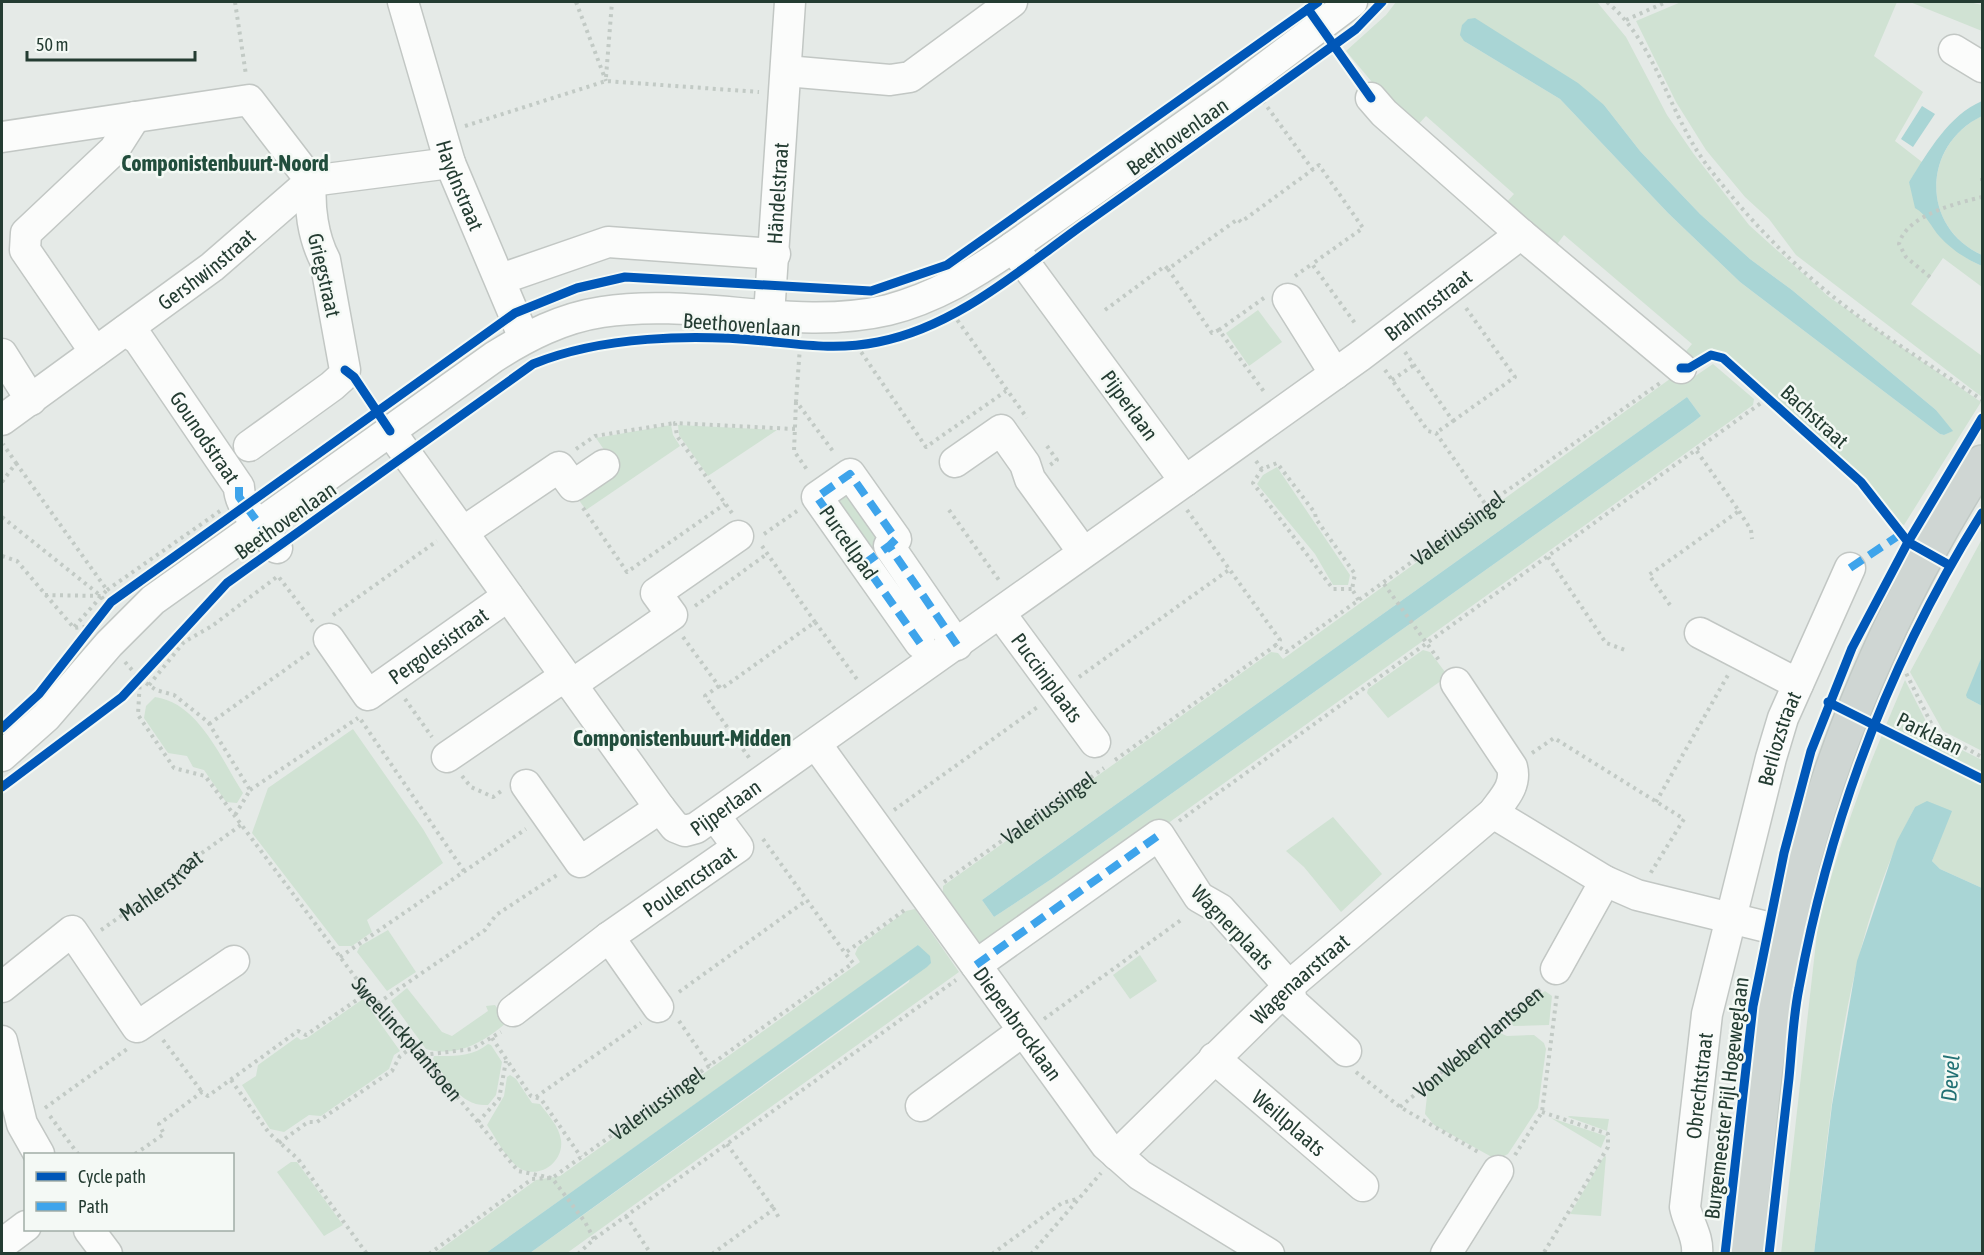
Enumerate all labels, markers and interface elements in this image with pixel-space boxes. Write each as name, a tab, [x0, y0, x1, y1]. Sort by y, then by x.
scale bar	[27, 24, 195, 62]
text: 50 m	[36, 34, 68, 55]
street label: Beethovenlaan	[1122, 92, 1232, 180]
street label: Haydnstraat	[432, 137, 489, 234]
street label: Händelstraat	[762, 142, 793, 245]
district label: Componistenbuurt-Noord	[121, 150, 329, 176]
street label: Gershwinstraat	[153, 223, 260, 315]
street label: Griegstraat	[304, 231, 346, 319]
street label: Brahmsstraat	[1379, 264, 1476, 345]
street label: Beethovenlaan	[682, 308, 802, 340]
street label: Pijperlaan	[1097, 365, 1163, 445]
street label: Bachstraat	[1776, 379, 1854, 453]
street label: Gounodstraat	[165, 387, 245, 488]
street label: Beethovenlaan	[230, 476, 340, 564]
street label: Valeriussingel	[1407, 485, 1508, 570]
street label: Purcellpad	[815, 500, 883, 584]
street label: Pergolesistraat	[384, 602, 492, 689]
street label: Pucciniplaats	[1007, 628, 1088, 727]
street label: Berliozstraat	[1753, 687, 1806, 788]
street label: Parklaan	[1893, 707, 1967, 759]
district label: Componistenbuurt-Midden	[573, 725, 791, 751]
street label: Valeriussingel	[997, 766, 1100, 849]
street label: Pijperlaan	[685, 774, 765, 840]
street label: Poulencstraat	[638, 840, 740, 922]
street label: Mahlerstraat	[115, 845, 207, 926]
street label: Wagnerplaats	[1187, 880, 1279, 974]
street label: Wagenaarstraat	[1246, 929, 1354, 1029]
street label: Diepenbrocklaan	[969, 962, 1067, 1085]
street label: Sweelinckplantsoen	[347, 972, 468, 1106]
street label: Burgemeester Pijl Hogeweglaan	[1699, 975, 1753, 1221]
street label: Von Weberplantsoen	[1409, 981, 1548, 1102]
street label: Obrechtstraat	[1681, 1031, 1717, 1140]
water label: Devel	[1935, 1054, 1965, 1102]
street label: Valeriussingel	[605, 1062, 708, 1145]
street label: Weillplaats	[1248, 1085, 1331, 1161]
legend	[24, 1153, 234, 1231]
text: Cycle path	[78, 1166, 146, 1187]
text: Path	[78, 1196, 109, 1217]

